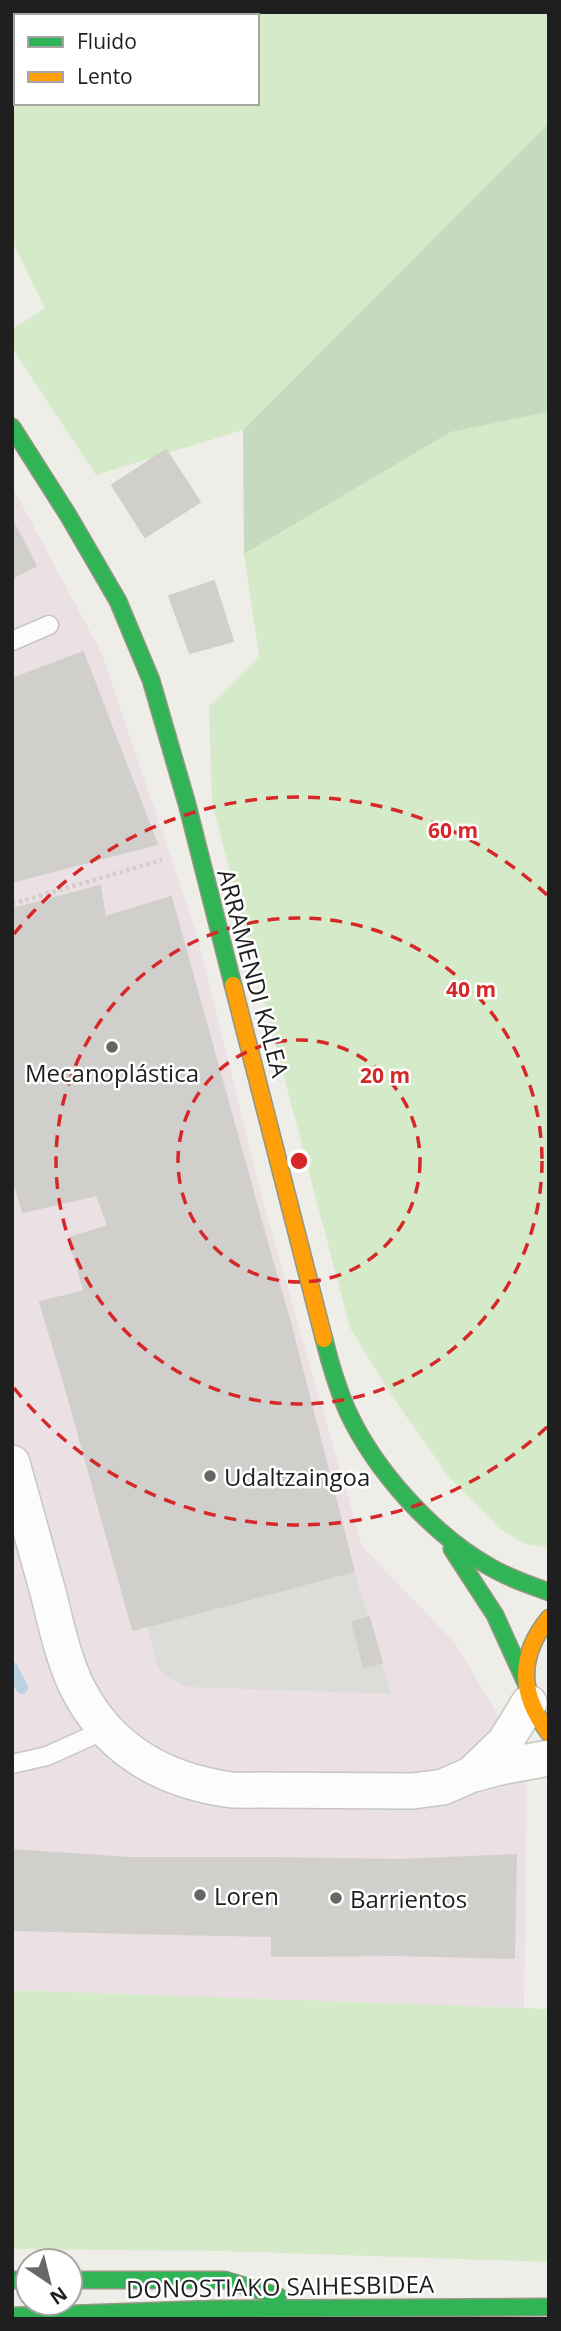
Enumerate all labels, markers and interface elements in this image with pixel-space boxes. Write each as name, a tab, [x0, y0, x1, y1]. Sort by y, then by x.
legend	[14, 14, 259, 105]
text: Fluido	[77, 27, 137, 55]
text: Lento	[77, 62, 133, 90]
text: 60 m	[428, 816, 478, 844]
street label: ARRAMENDI KALEA	[210, 865, 298, 1082]
text: 40 m	[446, 975, 496, 1003]
marker: Mecanoplástica	[104, 1039, 120, 1055]
place label: Mecanoplástica	[25, 1056, 199, 1089]
text: 20 m	[360, 1061, 410, 1089]
centre of rings	[287, 1149, 311, 1173]
place label: Udaltzaingoa	[224, 1460, 370, 1493]
marker: Udaltzaingoa	[202, 1468, 218, 1484]
place label: Loren	[214, 1879, 279, 1912]
place label: Barrientos	[350, 1882, 467, 1915]
marker: Loren	[192, 1887, 208, 1903]
marker: Barrientos	[328, 1890, 344, 1906]
north arrow	[14, 2247, 84, 2317]
street label: DONOSTIAKO SAIHESBIDEA	[126, 2267, 435, 2305]
text: N	[45, 2281, 73, 2311]

